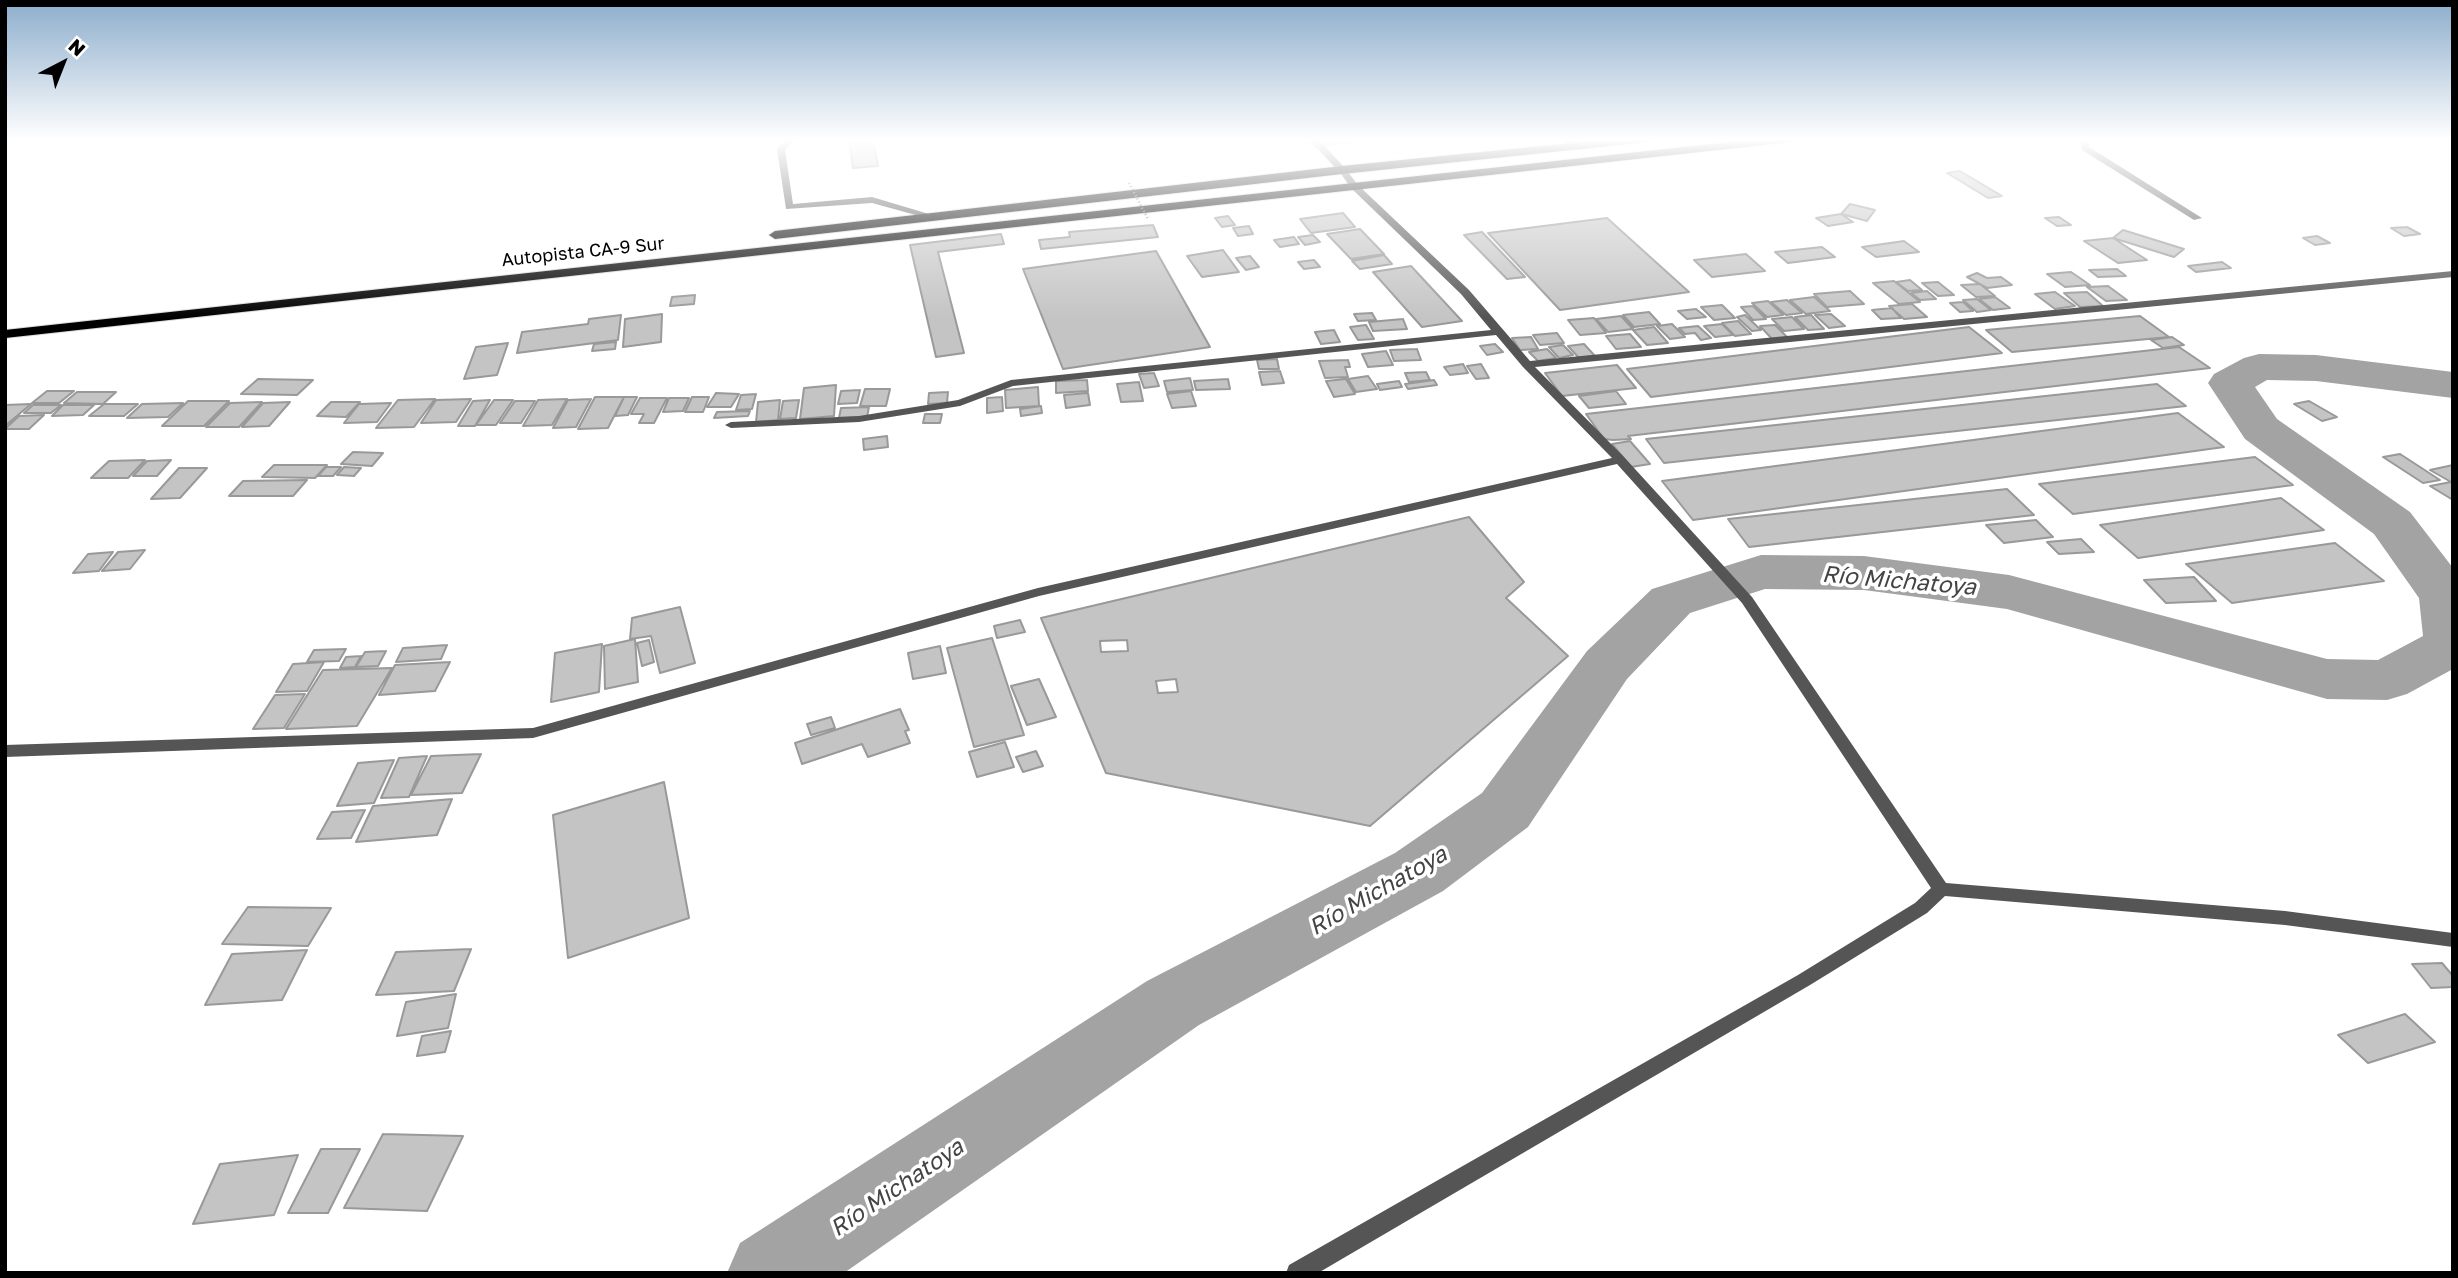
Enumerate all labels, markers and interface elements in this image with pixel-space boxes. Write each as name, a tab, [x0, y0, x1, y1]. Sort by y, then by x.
north arrow	[28, 28, 98, 98]
text: N	[64, 34, 90, 60]
street label: Autopista CA-9 Sur	[501, 233, 665, 271]
water label: Río Michatoya	[1821, 561, 1977, 601]
water label: Río Michatoya	[1304, 840, 1452, 942]
water label: Río Michatoya	[825, 1133, 969, 1243]

